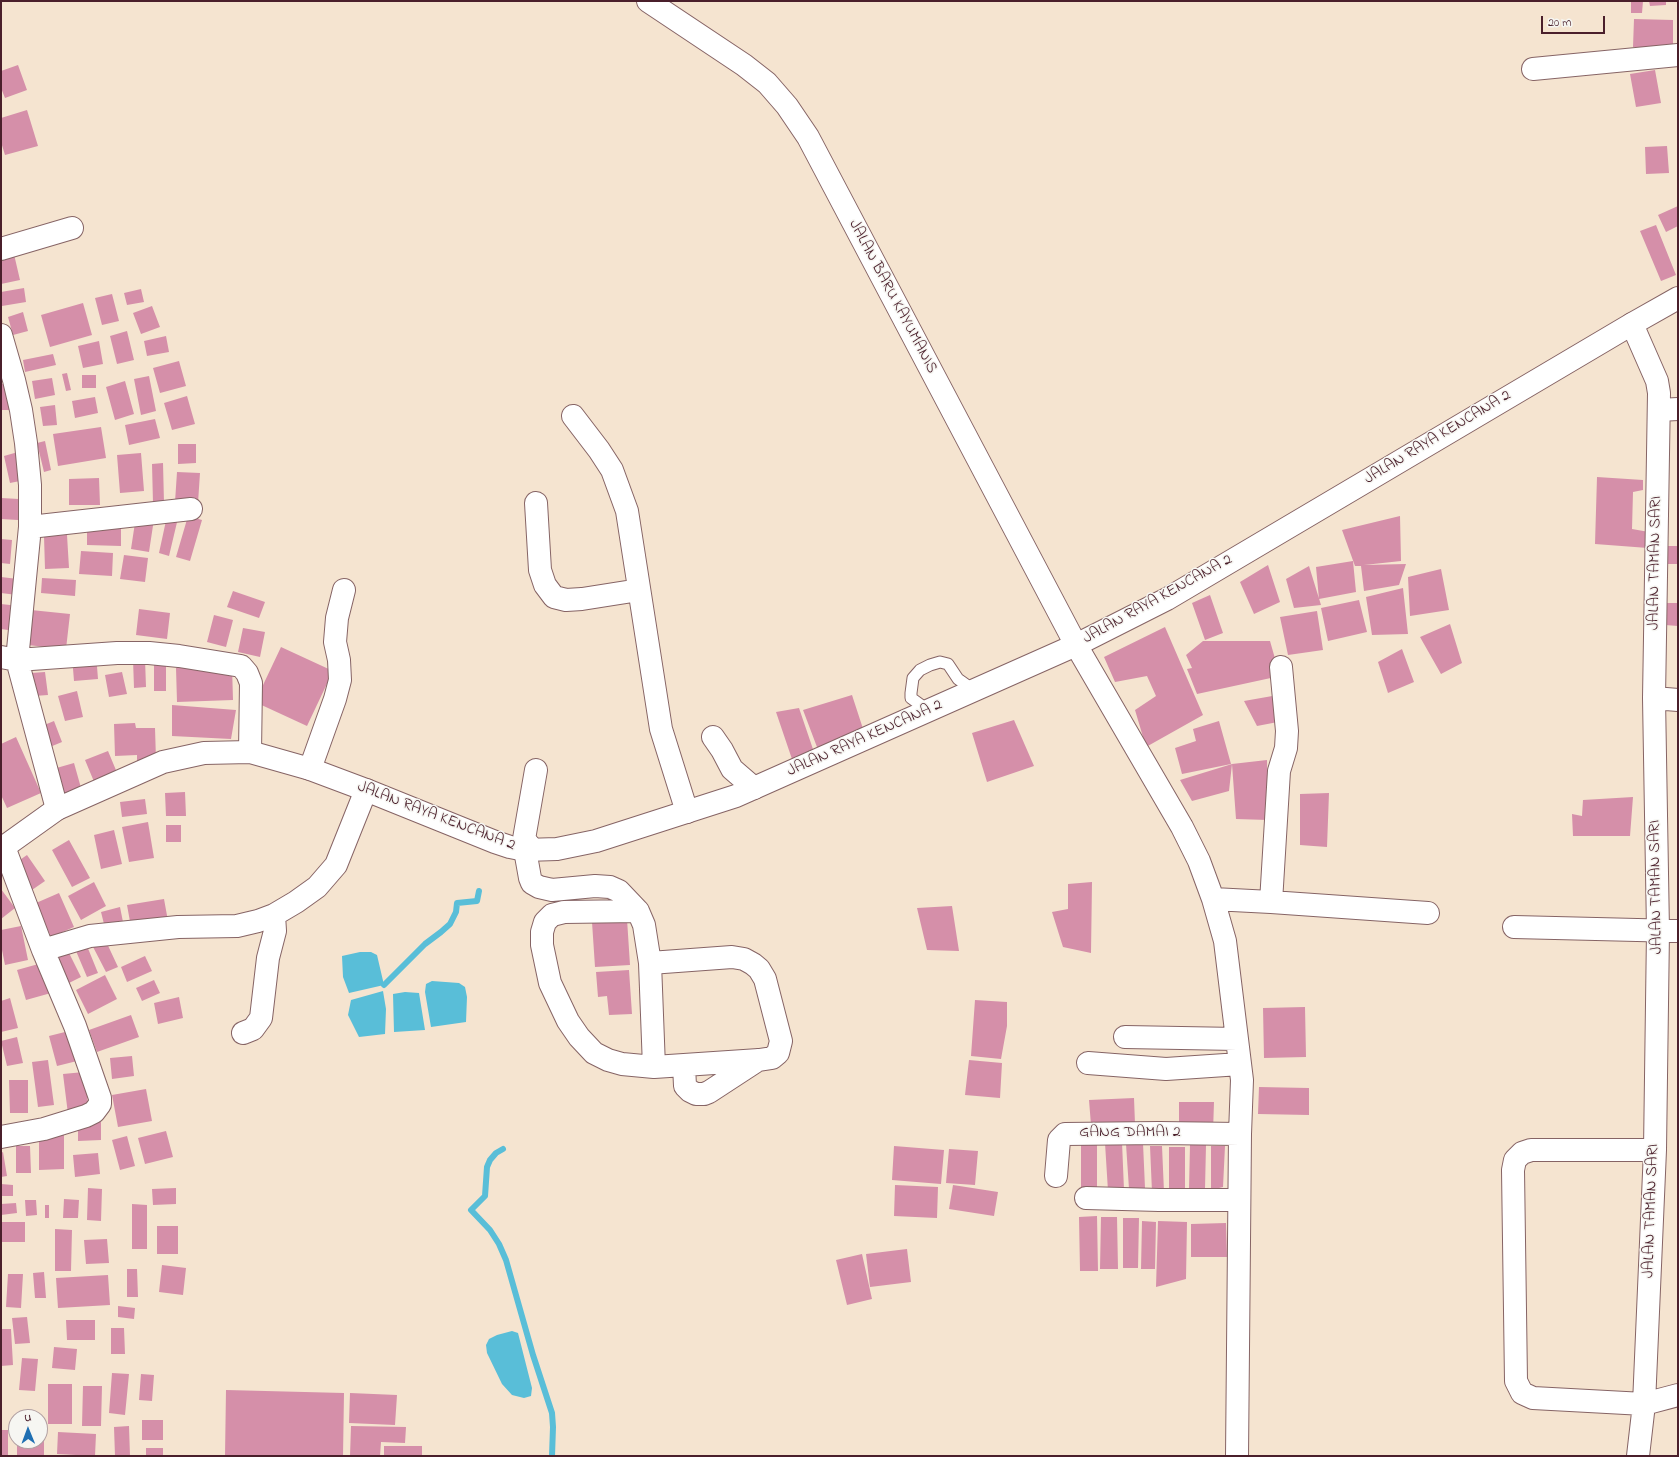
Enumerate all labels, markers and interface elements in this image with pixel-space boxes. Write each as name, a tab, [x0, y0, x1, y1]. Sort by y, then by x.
scale bar	[1543, 8, 1607, 34]
text: 20 m	[1548, 14, 1571, 32]
street label: JALAN BARU KAYUMANIS	[843, 217, 941, 377]
street label: JALAN RAYA KENCANA 2	[1361, 387, 1515, 489]
street label: JALAN TAMAN SARI	[1645, 496, 1667, 630]
street label: JALAN RAYA KENCANA 2	[1080, 551, 1236, 649]
street label: JALAN RAYA KENCANA 2	[785, 696, 945, 782]
street label: JALAN RAYA KENCANA 2	[354, 778, 518, 856]
street label: JALAN TAMAN SARI	[1646, 820, 1668, 954]
street label: GANG DAMAI 2	[1079, 1123, 1181, 1143]
street label: JALAN TAMAN SARI	[1640, 1144, 1664, 1278]
north arrow	[8, 1409, 48, 1449]
text: U	[24, 1410, 31, 1426]

